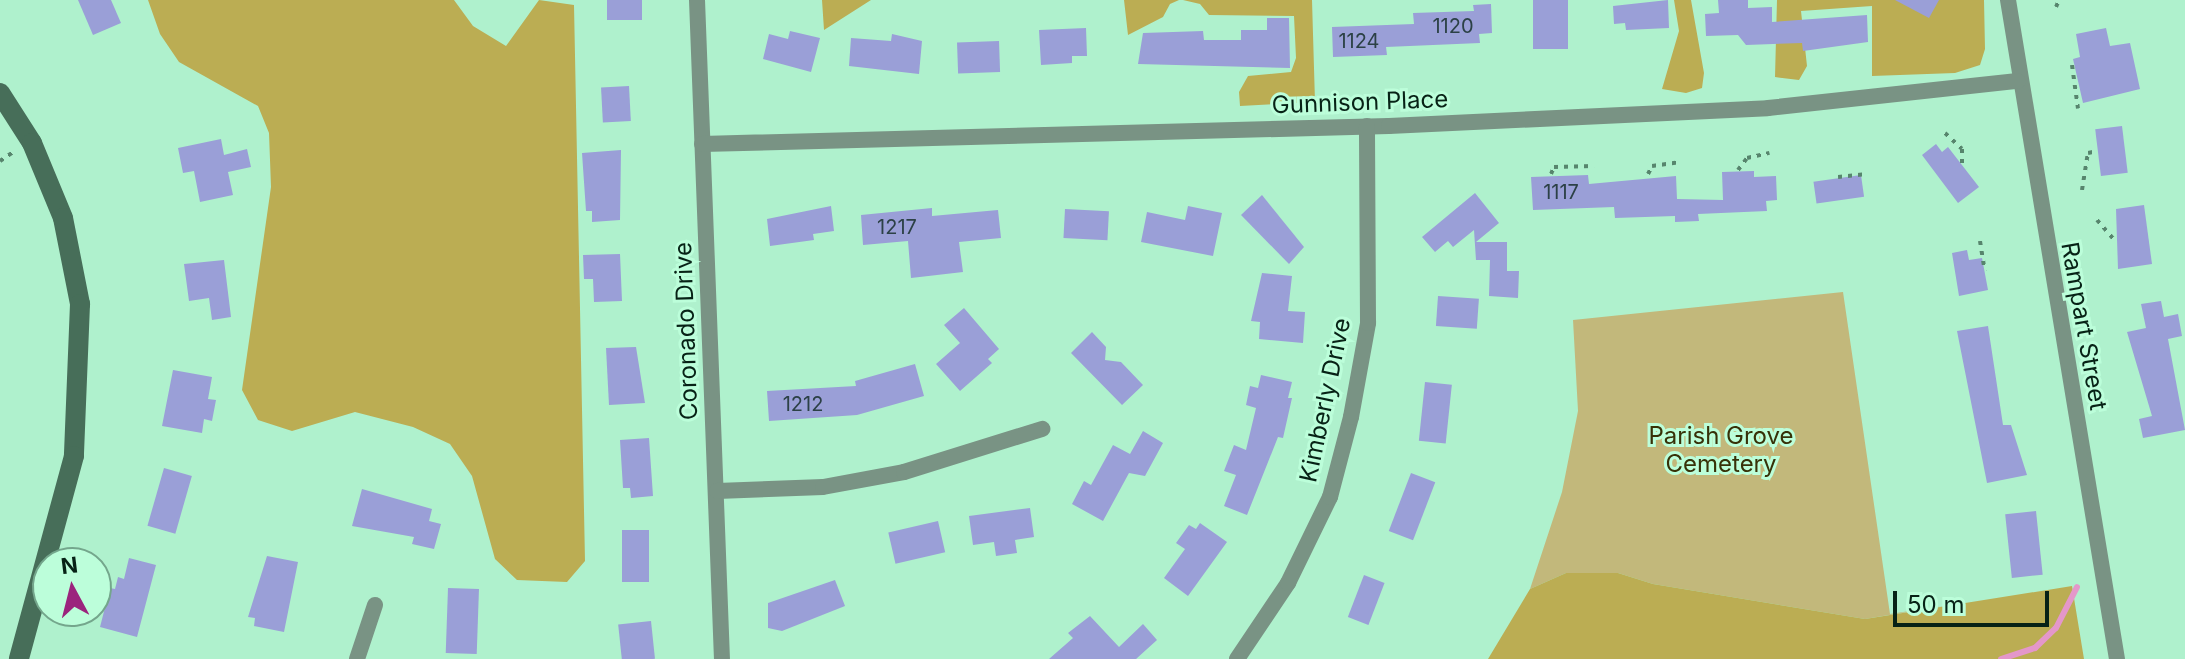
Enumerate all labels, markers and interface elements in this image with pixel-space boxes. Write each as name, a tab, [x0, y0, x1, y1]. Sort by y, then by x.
house number: 1120	[1432, 14, 1474, 38]
house number: 1124	[1338, 29, 1380, 53]
street label: Gunnison Place	[1271, 85, 1449, 119]
house number: 1117	[1543, 180, 1579, 204]
house number: 1217	[877, 215, 917, 239]
street label: Rampart Street	[2055, 240, 2113, 412]
street label: Coronado Drive	[669, 242, 703, 420]
street label: Kimberly Drive	[1294, 315, 1356, 485]
house number: 1212	[783, 392, 823, 416]
park label: Parish Grove Cemetery	[1648, 422, 1794, 478]
north arrow	[32, 547, 112, 627]
text: N	[59, 551, 79, 579]
scale bar	[1897, 575, 2053, 625]
text: 50 m	[1907, 590, 1965, 619]

